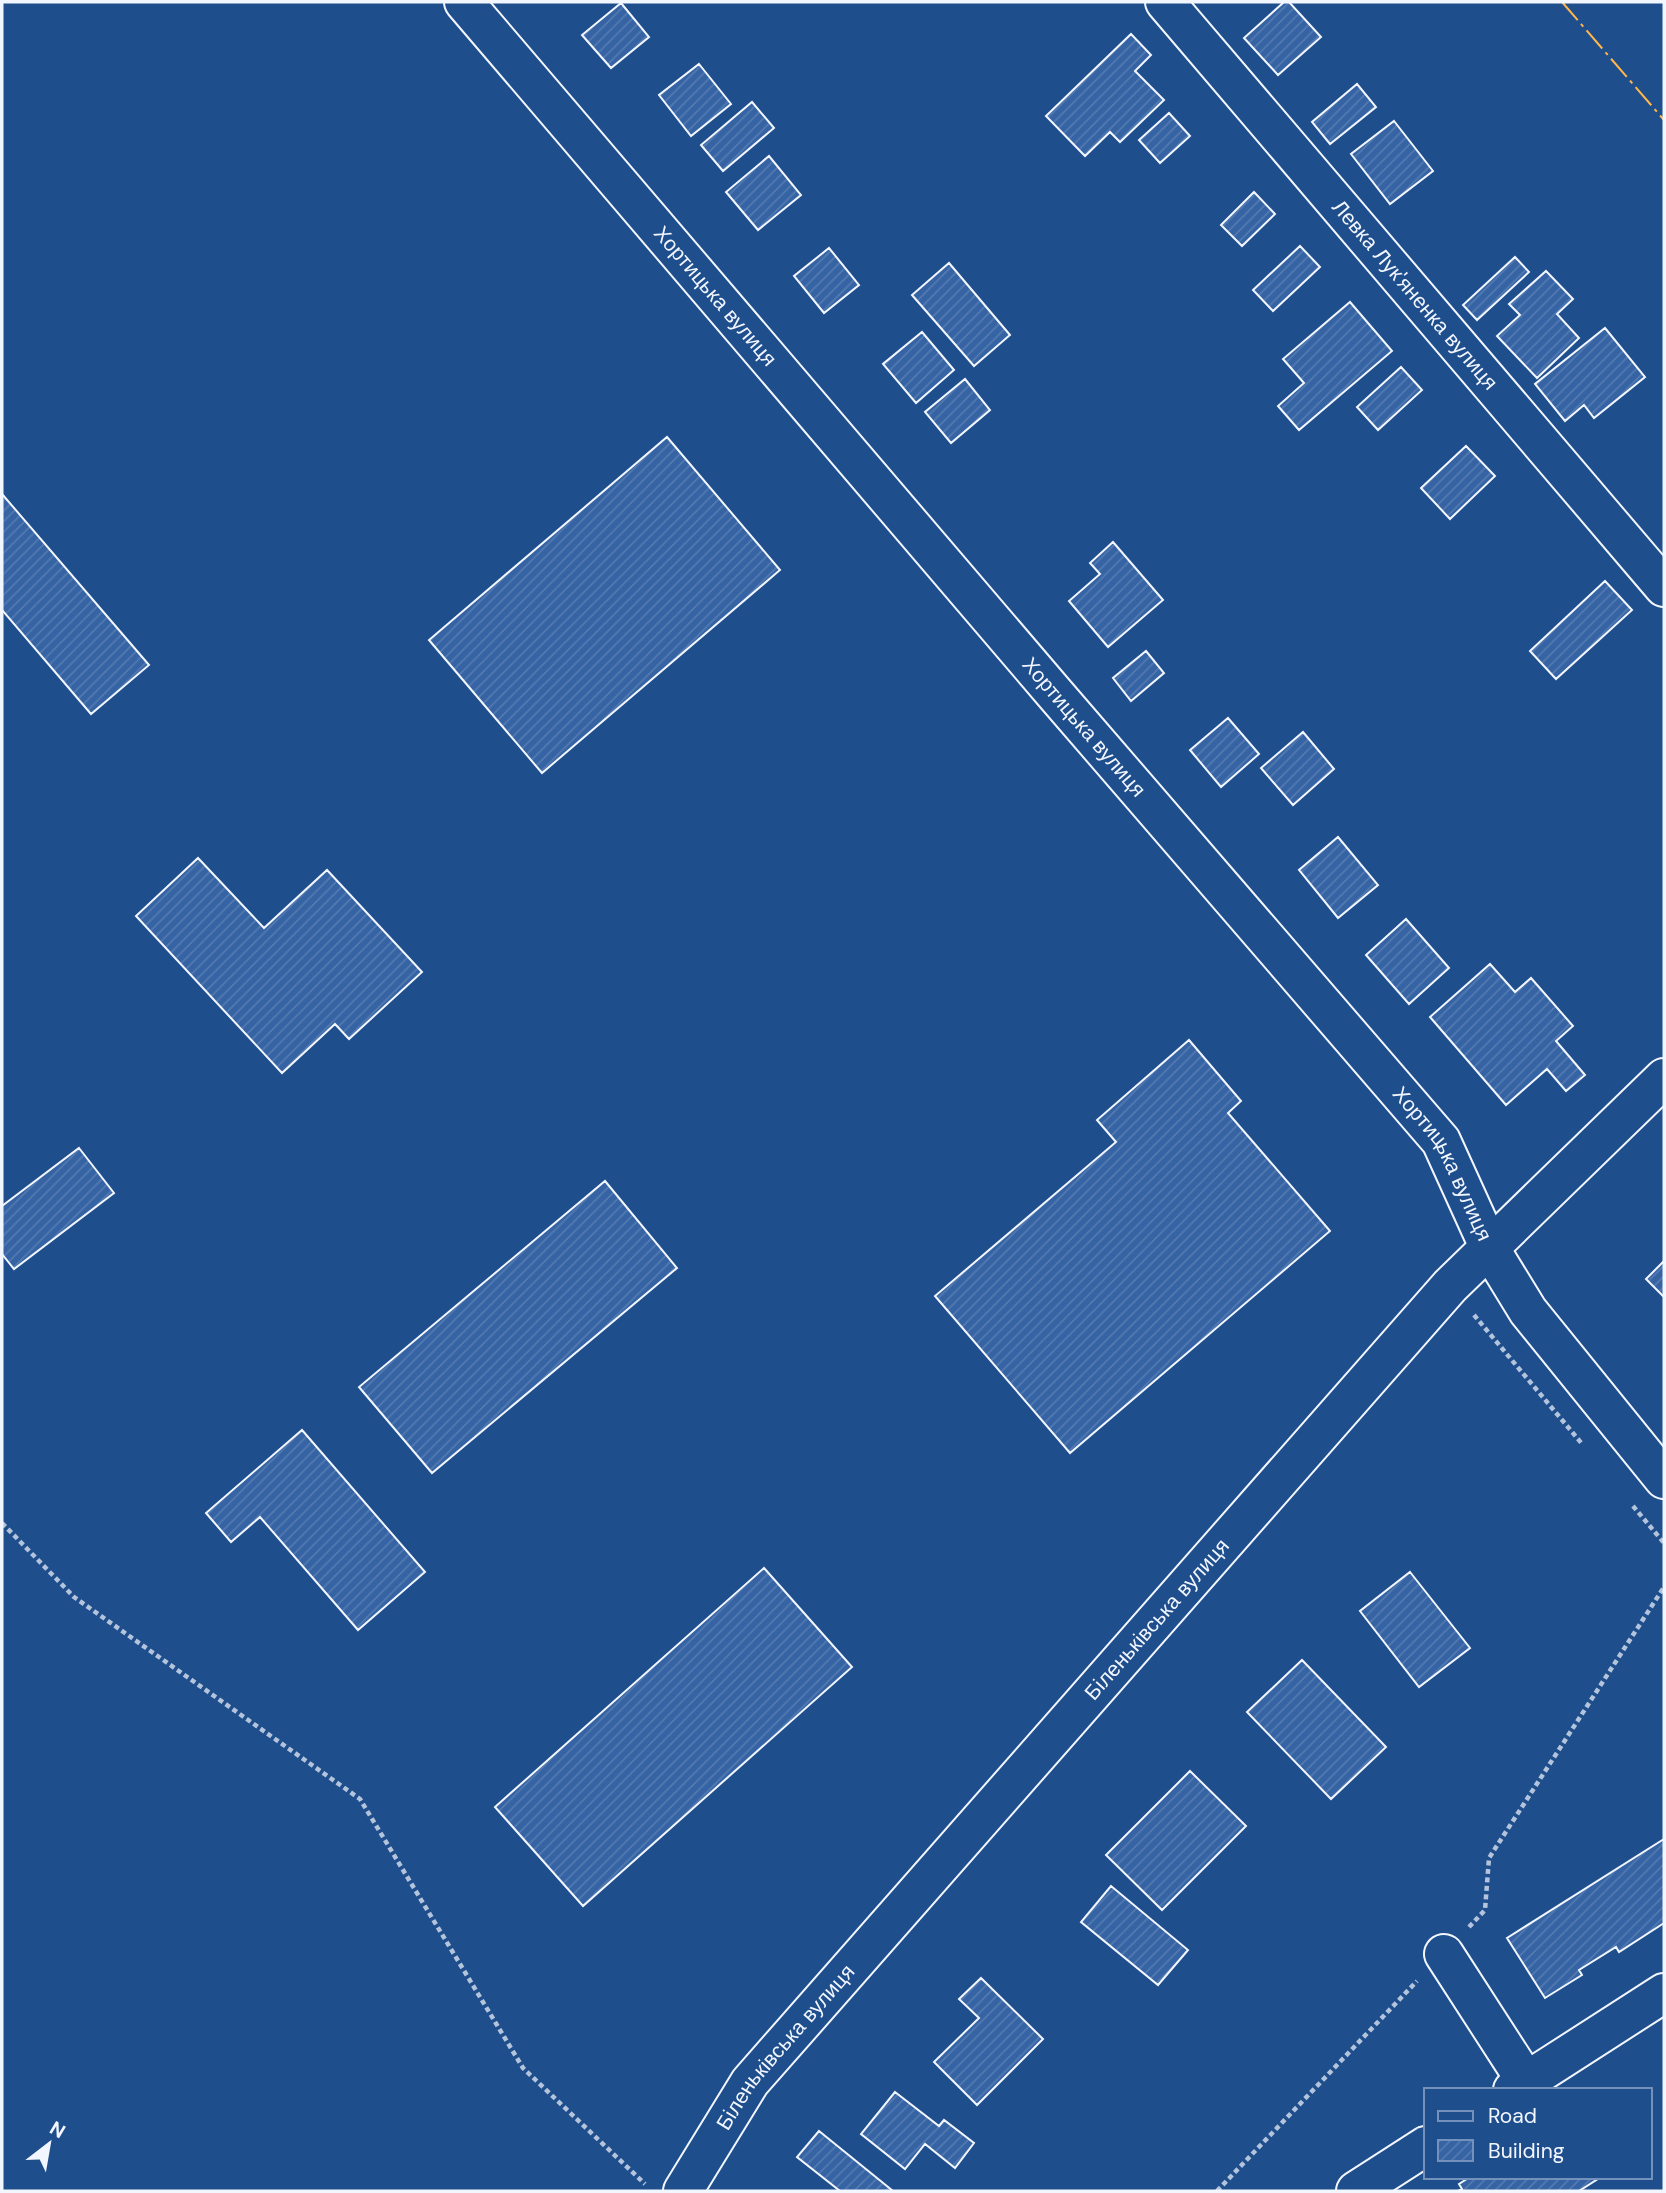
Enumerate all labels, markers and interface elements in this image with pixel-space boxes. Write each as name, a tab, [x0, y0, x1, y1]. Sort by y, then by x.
street label: Левка Лук'яненка вулиця	[1326, 194, 1504, 396]
street label: Хортицька вулиця	[648, 220, 783, 372]
street label: Хортицька вулиця	[1016, 651, 1152, 803]
street label: Хортицька вулиця	[1386, 1081, 1499, 1246]
street label: Біленьківська вулиця	[1078, 1533, 1235, 1706]
street label: Біленьківська вулиця	[710, 1958, 861, 2135]
legend	[1424, 2088, 1652, 2179]
text: Road	[1488, 2102, 1537, 2130]
north arrow	[14, 2109, 84, 2179]
text: N	[45, 2116, 70, 2144]
text: Building	[1488, 2137, 1565, 2165]

